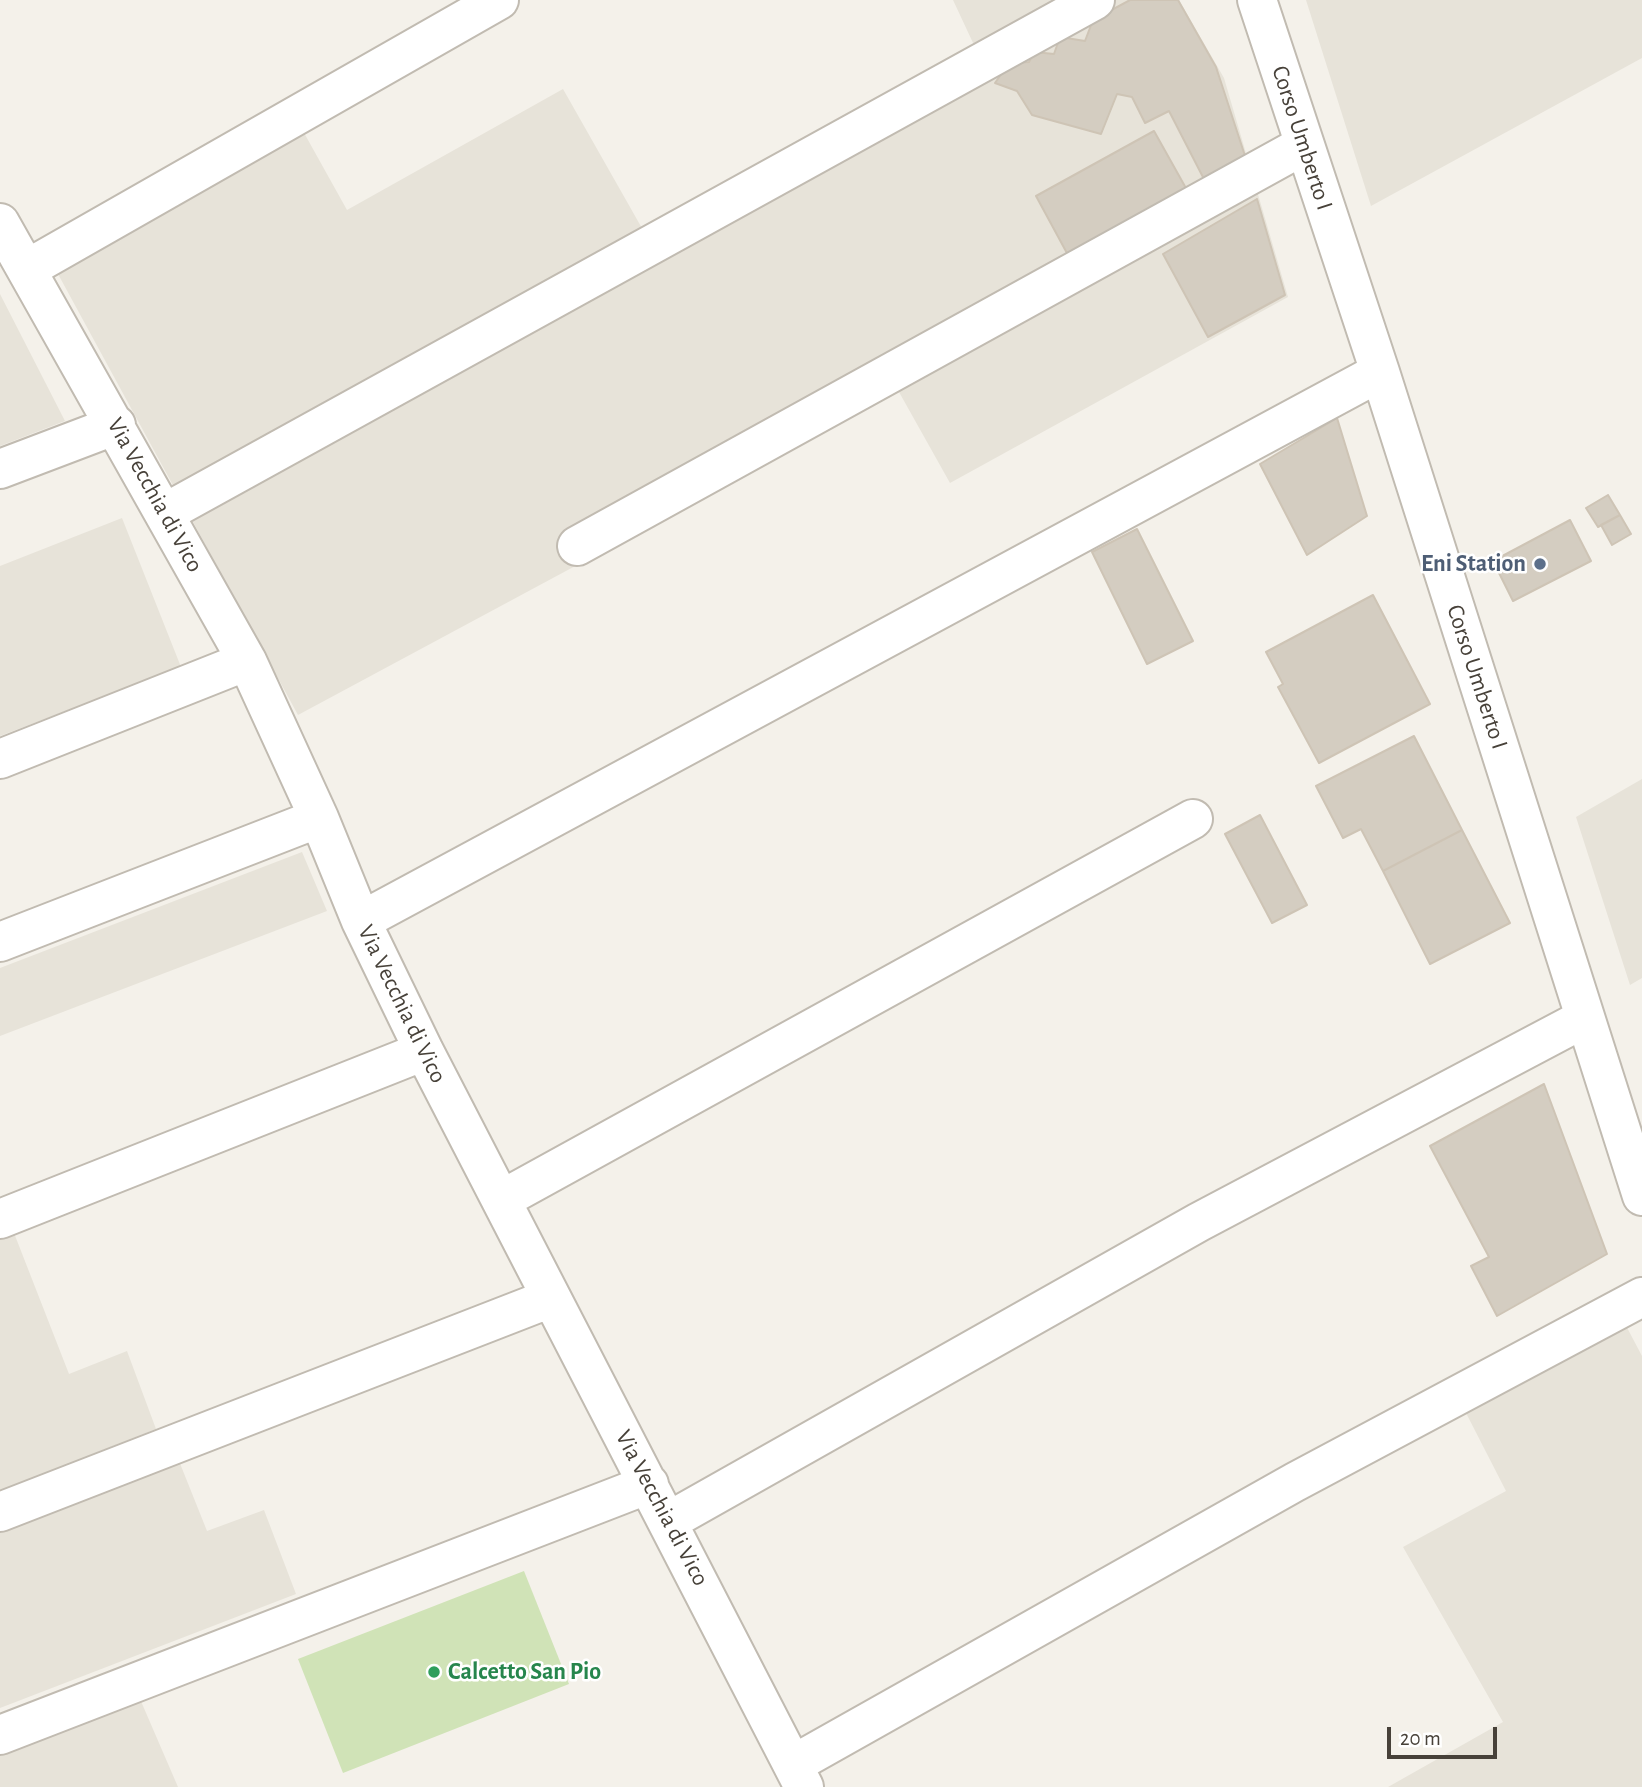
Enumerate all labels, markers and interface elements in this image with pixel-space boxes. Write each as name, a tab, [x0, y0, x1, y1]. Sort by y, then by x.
street label: Corso Umberto I	[1265, 62, 1339, 214]
street label: Via Vecchia di Vico	[101, 413, 209, 577]
place label: Eni Station	[1421, 550, 1526, 578]
marker: Eni Station	[1532, 556, 1548, 572]
street label: Corso Umberto I	[1440, 601, 1514, 753]
street label: Via Vecchia di Vico	[351, 920, 453, 1088]
street label: Via Vecchia di Vico	[609, 1425, 715, 1591]
place label: Calcetto San Pio	[448, 1658, 601, 1686]
marker: Calcetto San Pio	[426, 1664, 442, 1680]
scale bar	[1390, 1714, 1500, 1758]
text: 20 m	[1400, 1728, 1441, 1749]

